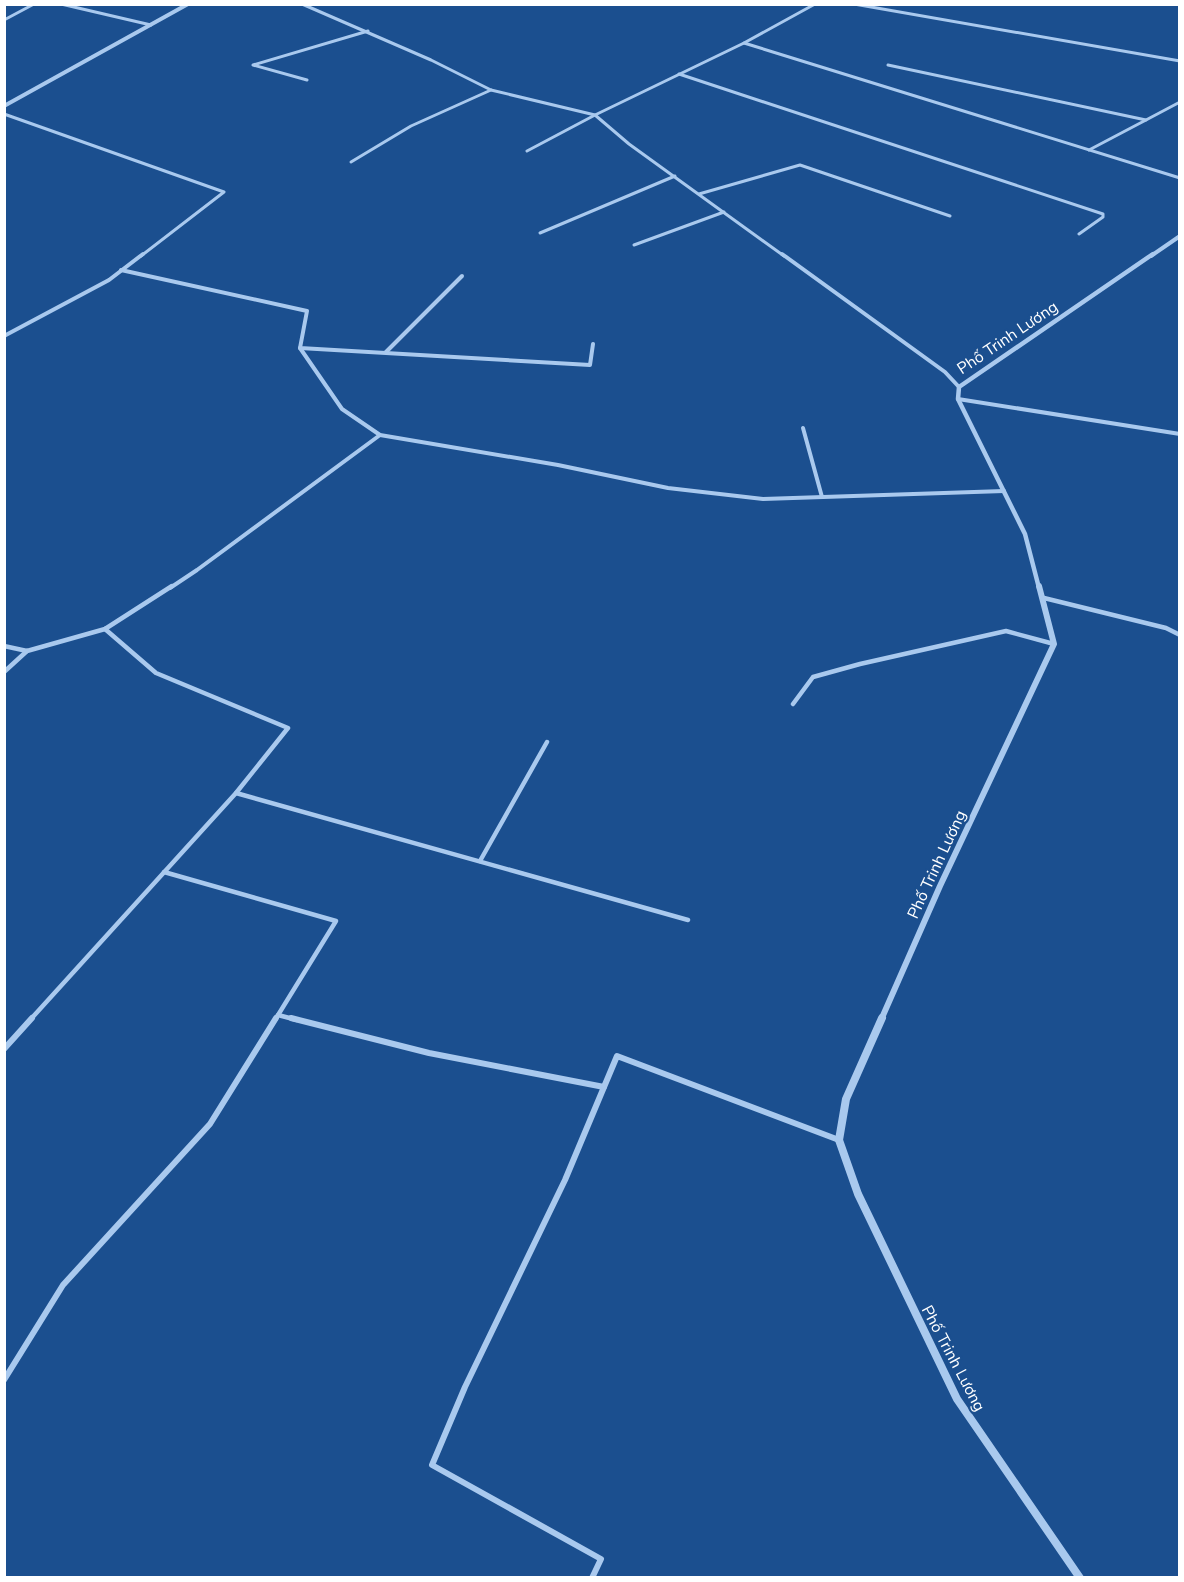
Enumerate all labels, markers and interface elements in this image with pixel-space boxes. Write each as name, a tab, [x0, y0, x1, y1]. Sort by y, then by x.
street label: Phố Trinh Lương	[953, 296, 1062, 380]
street label: Phố Trinh Lương	[902, 807, 972, 922]
street label: Phố Trinh Lương	[916, 1302, 990, 1415]

